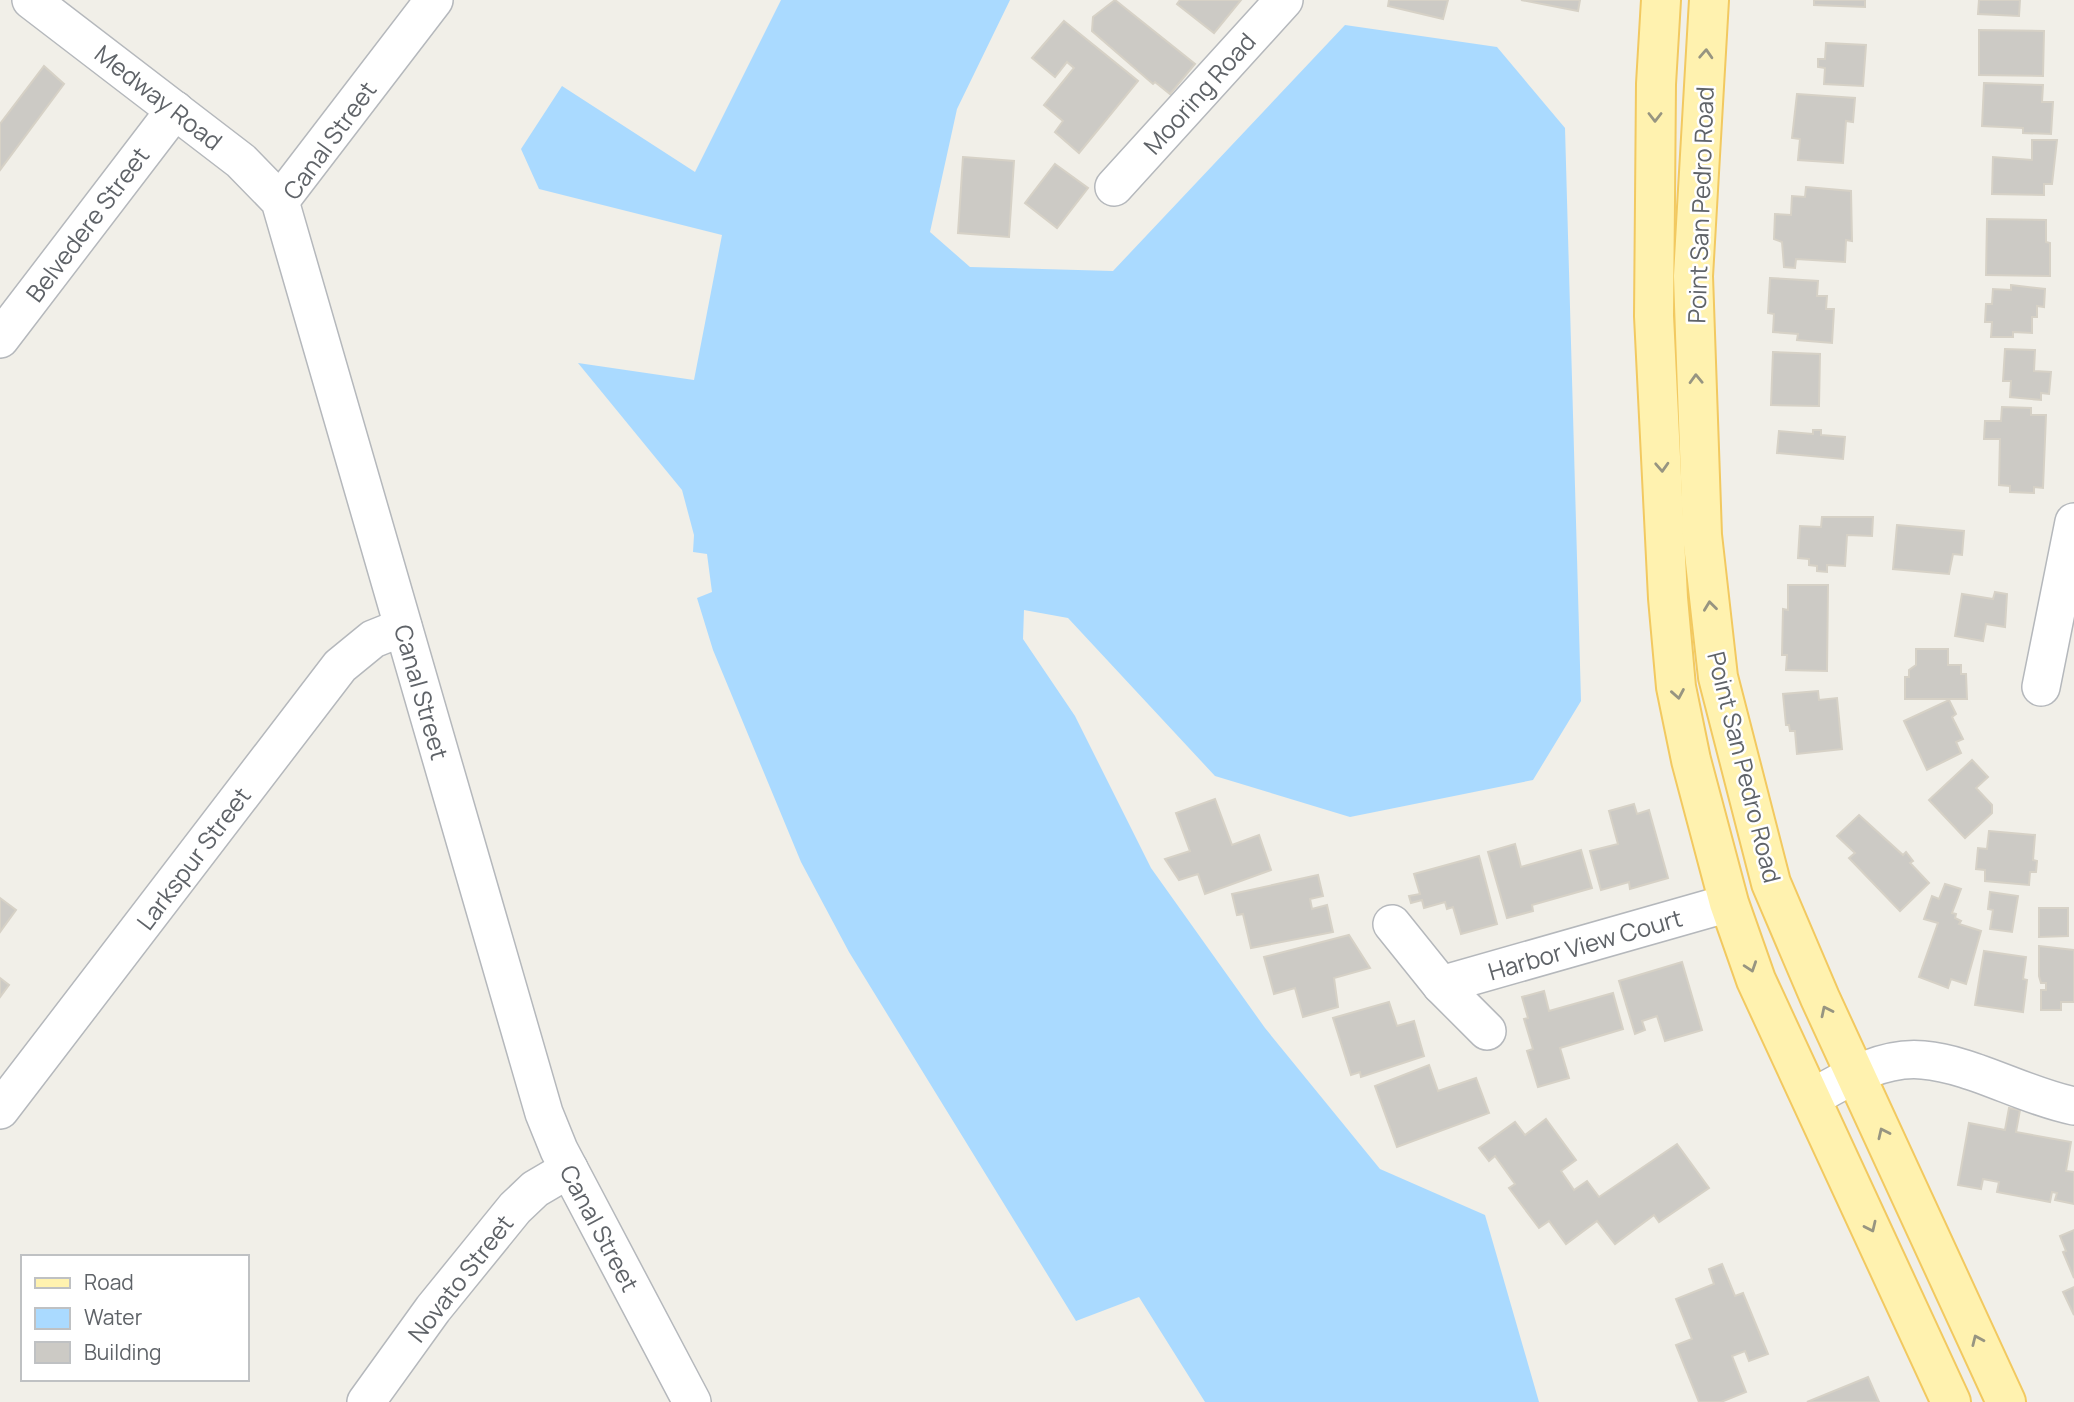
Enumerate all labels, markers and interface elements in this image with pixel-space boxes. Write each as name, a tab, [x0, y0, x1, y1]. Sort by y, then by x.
street label: Mooring Road	[1136, 25, 1262, 161]
street label: Medway Road	[89, 37, 229, 157]
one-way arrow	[1698, 48, 1713, 59]
street label: Canal Street	[275, 74, 383, 206]
street label: Point San Pedro Road	[1679, 86, 1721, 324]
one-way arrow	[1647, 112, 1663, 123]
street label: Belvedere Street	[18, 140, 156, 308]
one-way arrow	[1689, 374, 1704, 385]
one-way arrow	[1654, 462, 1669, 473]
one-way arrow	[1702, 600, 1717, 612]
street label: Canal Street	[387, 621, 457, 763]
street label: Point San Pedro Road	[1700, 648, 1790, 886]
one-way arrow	[1670, 688, 1685, 700]
street label: Larkspur Street	[128, 780, 258, 936]
street label: Harbor View Court	[1484, 901, 1686, 987]
one-way arrow	[1743, 960, 1757, 973]
one-way arrow	[1821, 1006, 1835, 1018]
one-way arrow	[1877, 1128, 1891, 1140]
street label: Canal Street	[553, 1159, 647, 1297]
street label: Novato Street	[400, 1207, 520, 1349]
one-way arrow	[1863, 1219, 1877, 1232]
legend	[21, 1255, 248, 1381]
text: Road	[84, 1268, 134, 1296]
text: Water	[84, 1303, 143, 1331]
one-way arrow	[1972, 1335, 1986, 1347]
text: Building	[84, 1338, 161, 1366]

